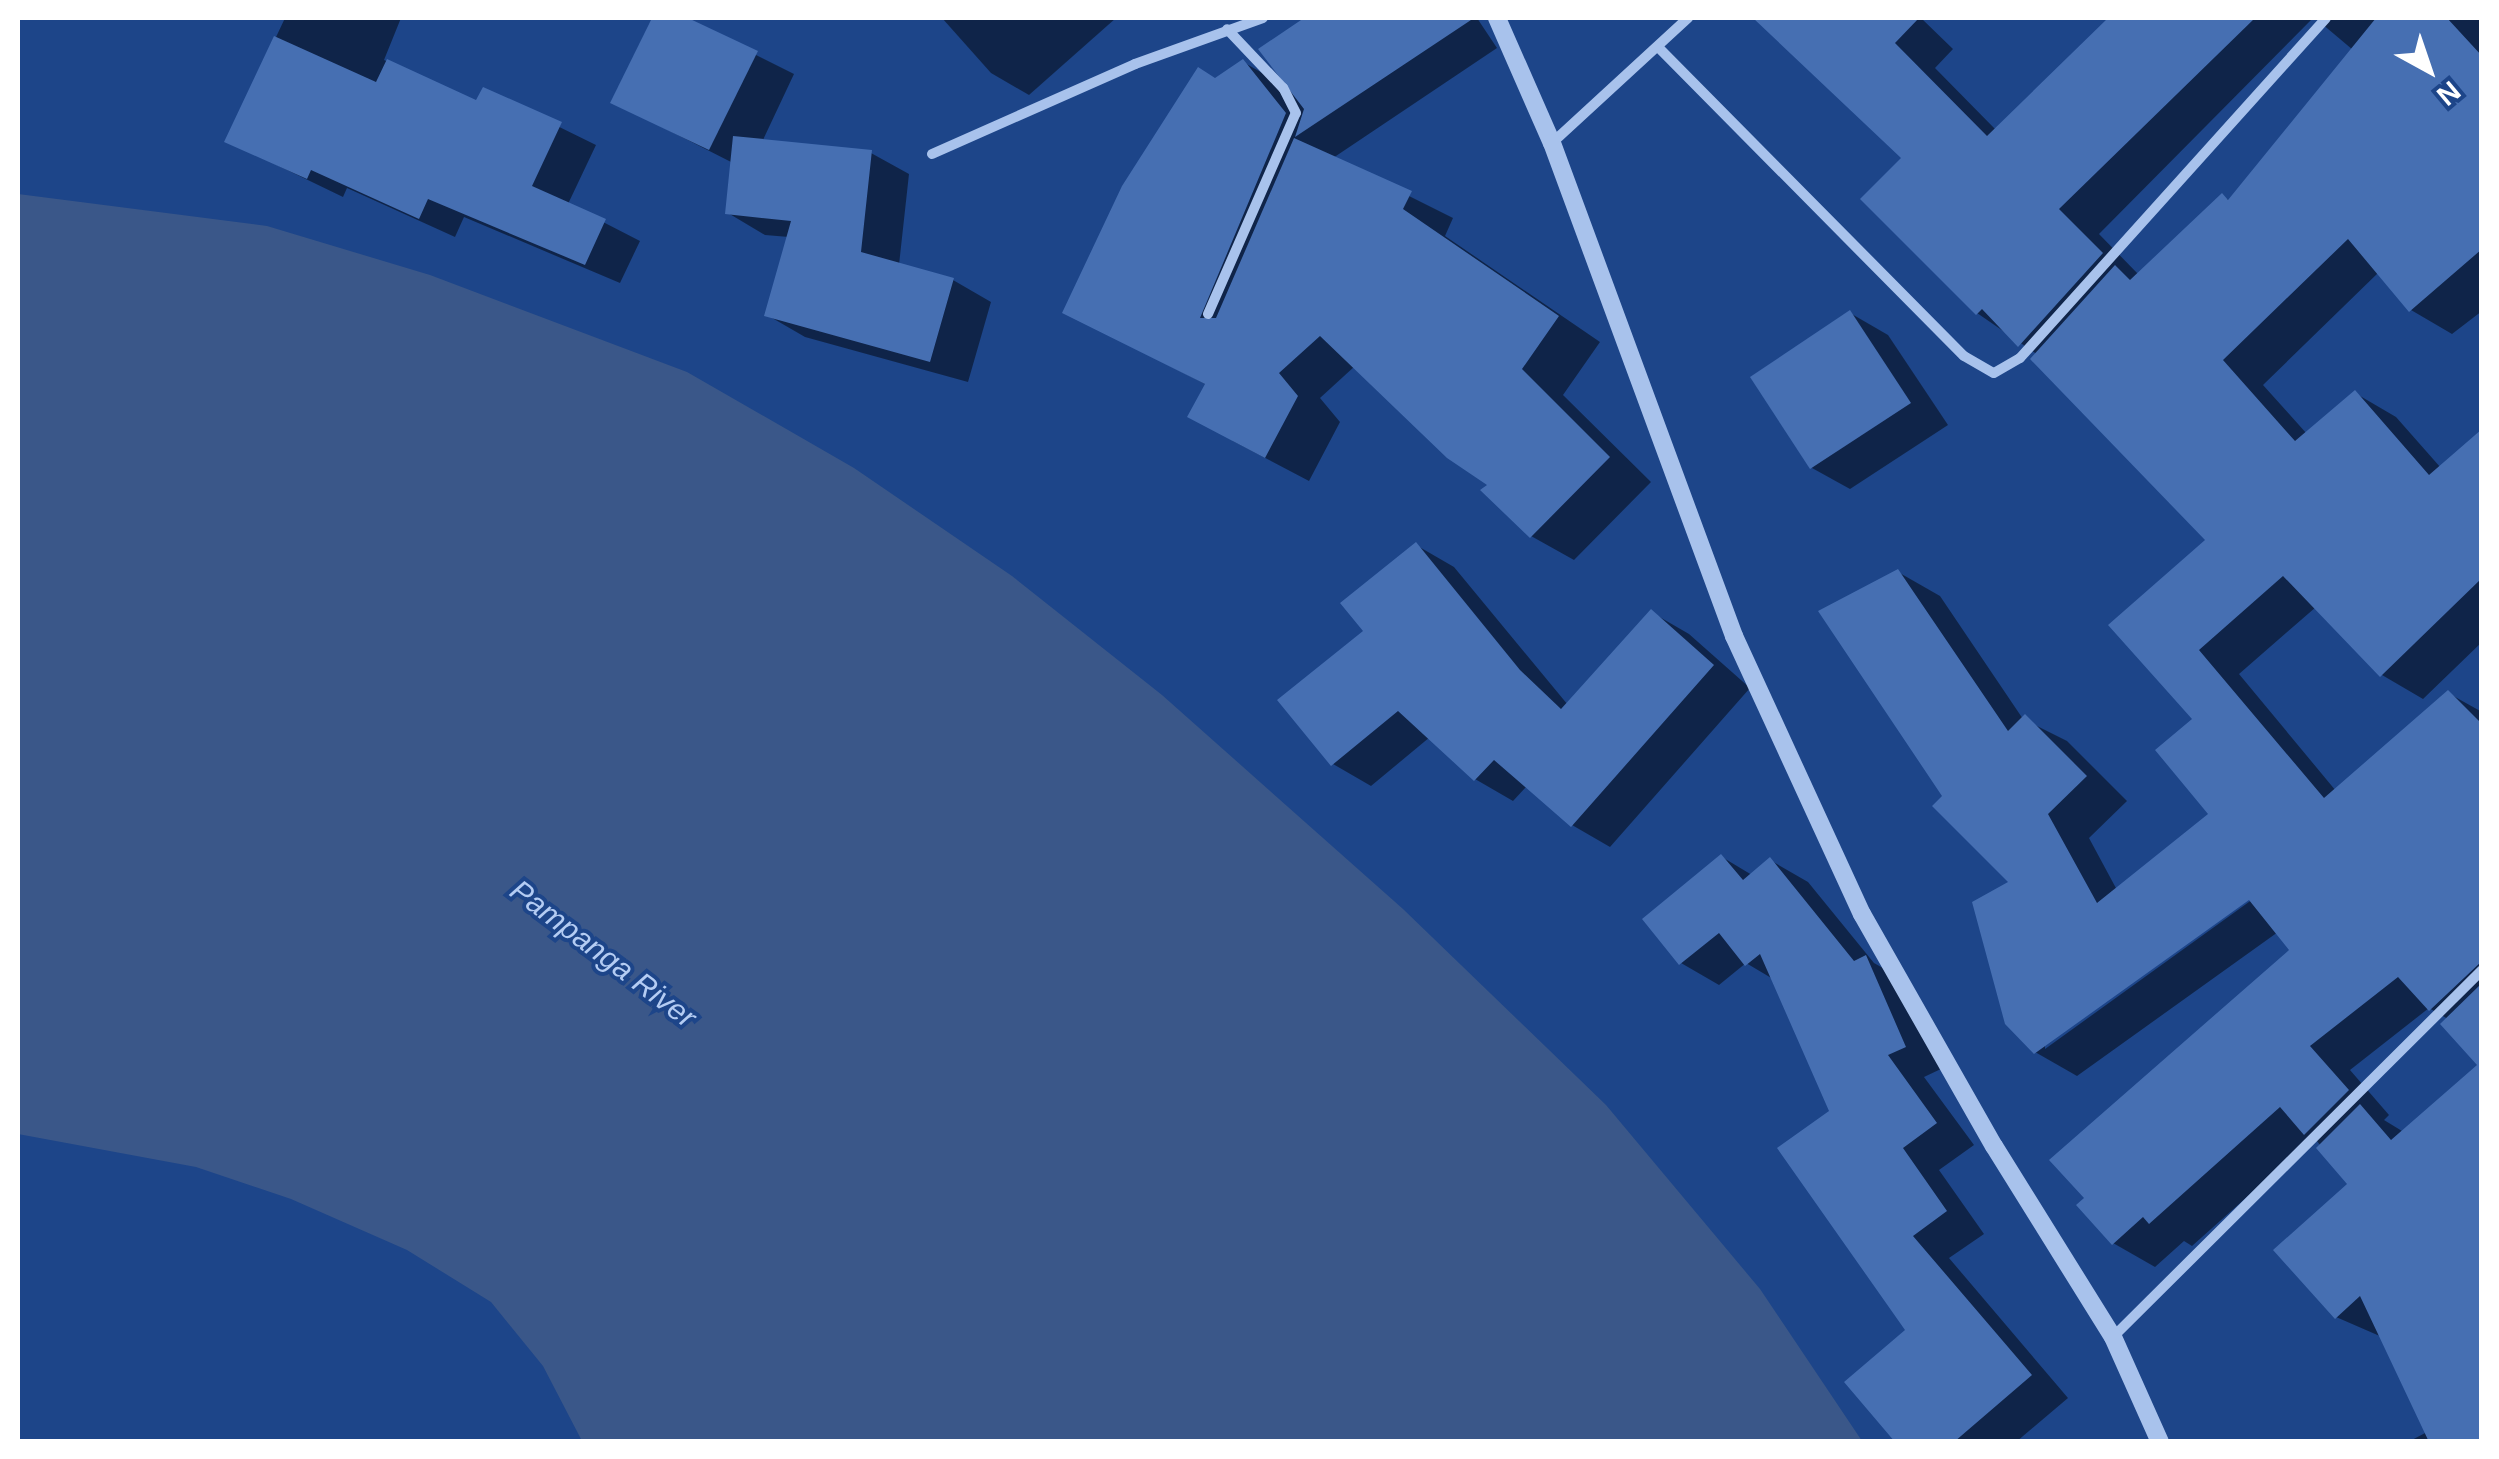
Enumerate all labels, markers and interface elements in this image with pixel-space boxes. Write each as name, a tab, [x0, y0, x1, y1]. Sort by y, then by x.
north arrow	[2379, 20, 2479, 120]
text: N	[2431, 75, 2466, 112]
water label: Pampanga River	[503, 872, 703, 1036]

